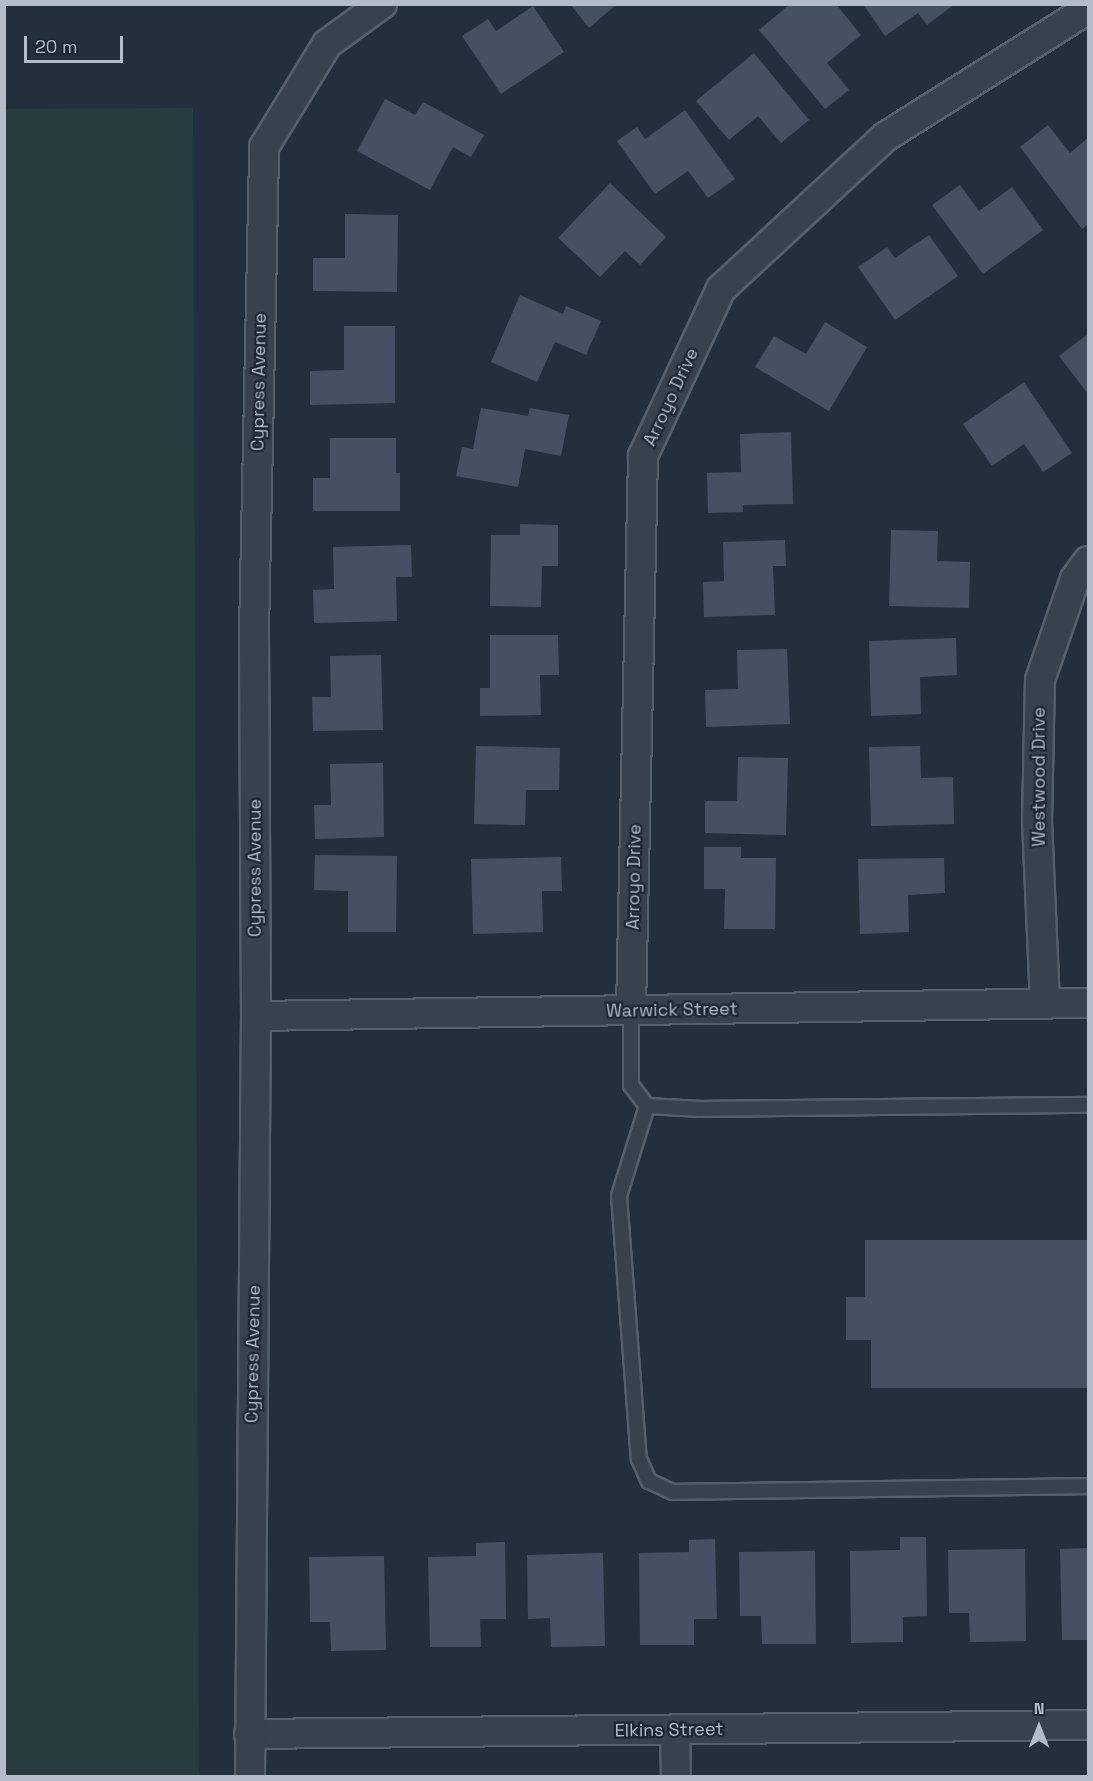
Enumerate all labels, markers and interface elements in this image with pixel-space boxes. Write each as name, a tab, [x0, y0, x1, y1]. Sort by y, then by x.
scale bar	[27, 24, 126, 62]
text: 20 m	[35, 35, 78, 58]
street label: Cypress Avenue	[247, 313, 271, 451]
street label: Arroyo Drive	[639, 345, 703, 449]
street label: Westwood Drive	[1028, 707, 1050, 847]
street label: Cypress Avenue	[244, 799, 266, 937]
street label: Arroyo Drive	[622, 824, 646, 930]
street label: Warwick Street	[606, 998, 738, 1022]
street label: Cypress Avenue	[241, 1285, 265, 1423]
north arrow	[1009, 1697, 1069, 1757]
text: N	[1034, 1698, 1044, 1719]
street label: Elkins Street	[614, 1718, 724, 1742]

